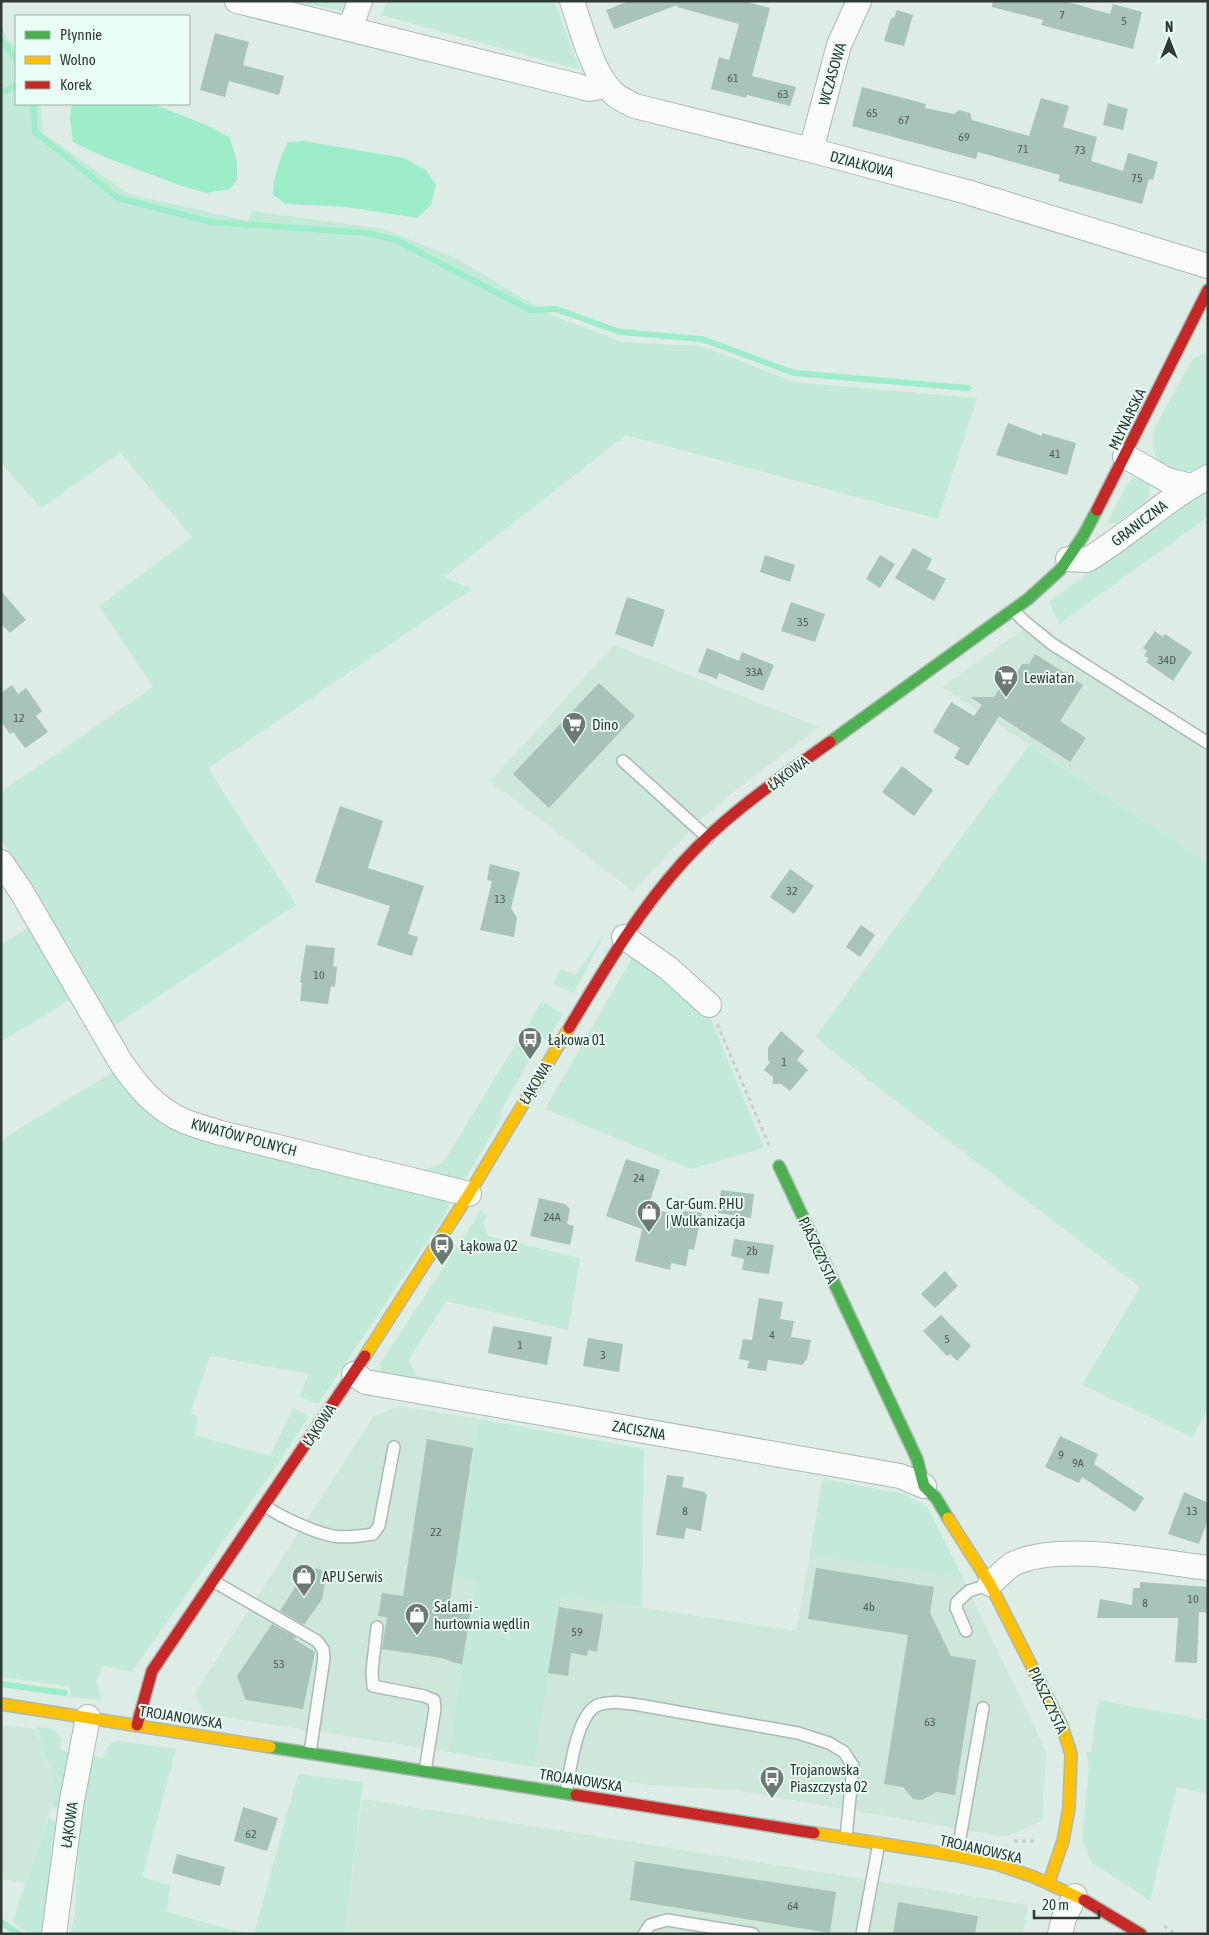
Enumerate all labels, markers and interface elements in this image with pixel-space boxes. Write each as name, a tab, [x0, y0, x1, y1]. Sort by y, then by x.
house number: 7	[1059, 8, 1065, 22]
house number: 5	[1121, 14, 1127, 28]
legend	[15, 15, 190, 105]
north arrow	[1144, 15, 1194, 65]
text: N	[1165, 19, 1173, 35]
text: Płynnie	[60, 26, 102, 43]
street label: WCZASOWA	[815, 40, 849, 107]
text: Wolno	[60, 51, 96, 68]
house number: 61	[727, 71, 739, 85]
text: Korek	[60, 76, 92, 93]
house number: 63	[777, 87, 789, 101]
house number: 65	[866, 106, 878, 120]
house number: 67	[898, 113, 910, 127]
house number: 69	[958, 130, 970, 144]
house number: 71	[1017, 142, 1029, 156]
house number: 73	[1074, 143, 1086, 157]
street label: DZIAŁKOWA	[828, 147, 896, 181]
house number: 75	[1131, 171, 1143, 185]
street label: MŁYNARSKA	[1105, 385, 1149, 452]
house number: 41	[1049, 447, 1061, 461]
street label: GRANICZNA	[1108, 496, 1171, 549]
house number: 35	[797, 615, 809, 629]
house number: 34D	[1158, 653, 1176, 667]
supermarket icon: Lewiatan	[993, 664, 1019, 698]
house number: 33A	[745, 665, 763, 679]
place label: Lewiatan	[1024, 669, 1074, 686]
house number: 12	[13, 711, 25, 725]
supermarket icon: Dino	[561, 711, 587, 745]
place label: Dino	[592, 716, 618, 733]
street label: ŁĄKOWA	[764, 752, 812, 794]
house number: 32	[786, 884, 798, 898]
house number: 13	[494, 892, 506, 906]
house number: 10	[313, 968, 325, 982]
bus stop icon: Łąkowa 01	[517, 1026, 543, 1060]
place label: Łąkowa 01	[548, 1031, 606, 1048]
house number: 1	[781, 1055, 787, 1069]
street label: ŁĄKOWA	[516, 1058, 555, 1107]
street label: KWIATÓW POLNYCH	[189, 1115, 299, 1159]
house number: 24	[633, 1171, 645, 1185]
place label: Car-Gum. PHU | Wulkanizacja	[666, 1195, 746, 1229]
shop icon: Car-Gum. PHU | Wulkanizacja	[636, 1199, 662, 1233]
house number: 24A	[543, 1210, 561, 1224]
street label: PIASZCZYSTA	[795, 1214, 841, 1287]
bus stop icon: Łąkowa 02	[429, 1232, 455, 1266]
place label: Łąkowa 02	[460, 1237, 518, 1254]
house number: 2b	[746, 1244, 758, 1258]
house number: 4	[769, 1328, 775, 1342]
house number: 5	[944, 1332, 950, 1346]
house number: 1	[517, 1338, 523, 1352]
house number: 3	[600, 1348, 606, 1362]
street label: ŁĄKOWA	[299, 1400, 339, 1449]
street label: ZACISZNA	[611, 1417, 668, 1443]
house number: 9	[1058, 1448, 1064, 1462]
house number: 9A	[1072, 1456, 1084, 1470]
house number: 8	[682, 1504, 688, 1518]
house number: 13	[1186, 1504, 1198, 1518]
house number: 22	[430, 1525, 442, 1539]
shop icon: APU Serwis	[291, 1563, 317, 1597]
place label: APU Serwis	[322, 1568, 383, 1585]
house number: 10	[1187, 1592, 1199, 1606]
house number: 8	[1142, 1596, 1148, 1610]
place label: Salami - hurtownia wędlin	[434, 1598, 530, 1632]
house number: 4b	[863, 1600, 875, 1614]
shop icon: Salami - hurtownia wędlin	[404, 1602, 430, 1636]
house number: 59	[571, 1625, 583, 1639]
house number: 53	[273, 1657, 285, 1671]
street label: PIASZCZYSTA	[1025, 1664, 1071, 1737]
street label: TROJANOWSKA	[138, 1702, 224, 1732]
house number: 63	[924, 1715, 936, 1729]
place label: Trojanowska Piaszczysta 02	[790, 1761, 868, 1795]
street label: TROJANOWSKA	[538, 1765, 624, 1795]
bus stop icon: Trojanowska Piaszczysta 02	[759, 1765, 785, 1799]
street label: ŁĄKOWA	[57, 1800, 81, 1849]
house number: 62	[245, 1827, 257, 1841]
street label: TROJANOWSKA	[938, 1831, 1024, 1867]
scale bar	[1034, 1888, 1099, 1920]
text: 20 m	[1042, 1896, 1069, 1913]
house number: 64	[787, 1899, 799, 1913]

